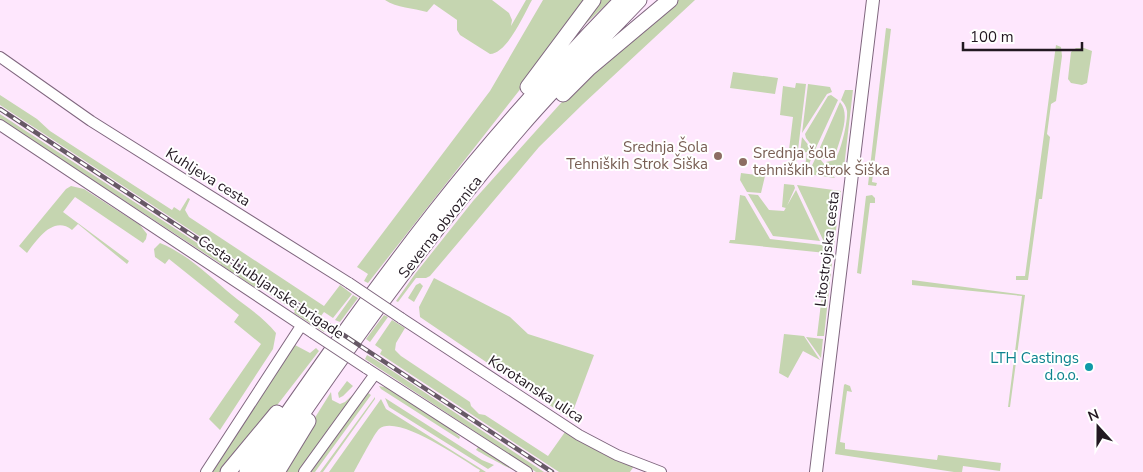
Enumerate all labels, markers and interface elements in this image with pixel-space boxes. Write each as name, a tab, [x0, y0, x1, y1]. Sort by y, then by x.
scale bar	[963, 20, 1082, 52]
text: 100 m	[970, 27, 1014, 47]
place label: Srednja Šola Tehniških Strok Šiška	[566, 136, 708, 174]
street label: Kuhljeva cesta	[162, 143, 254, 211]
place label: Srednja šola tehniških strok Šiška	[753, 143, 890, 180]
marker: Srednja Šola Tehniških Strok Šiška	[712, 150, 724, 162]
marker: Srednja šola tehniških strok Šiška	[737, 156, 749, 168]
street label: Severna obvoznica	[394, 172, 486, 282]
street label: Litostrojska cesta	[810, 190, 844, 308]
street label: Cesta Ljubljanske brigade	[194, 230, 348, 344]
place label: LTH Castings d.o.o.	[990, 348, 1079, 385]
street label: Korotanska ulica	[484, 351, 588, 427]
marker: LTH Castings d.o.o.	[1083, 361, 1095, 373]
north arrow	[1073, 402, 1123, 452]
text: N	[1085, 405, 1102, 426]

